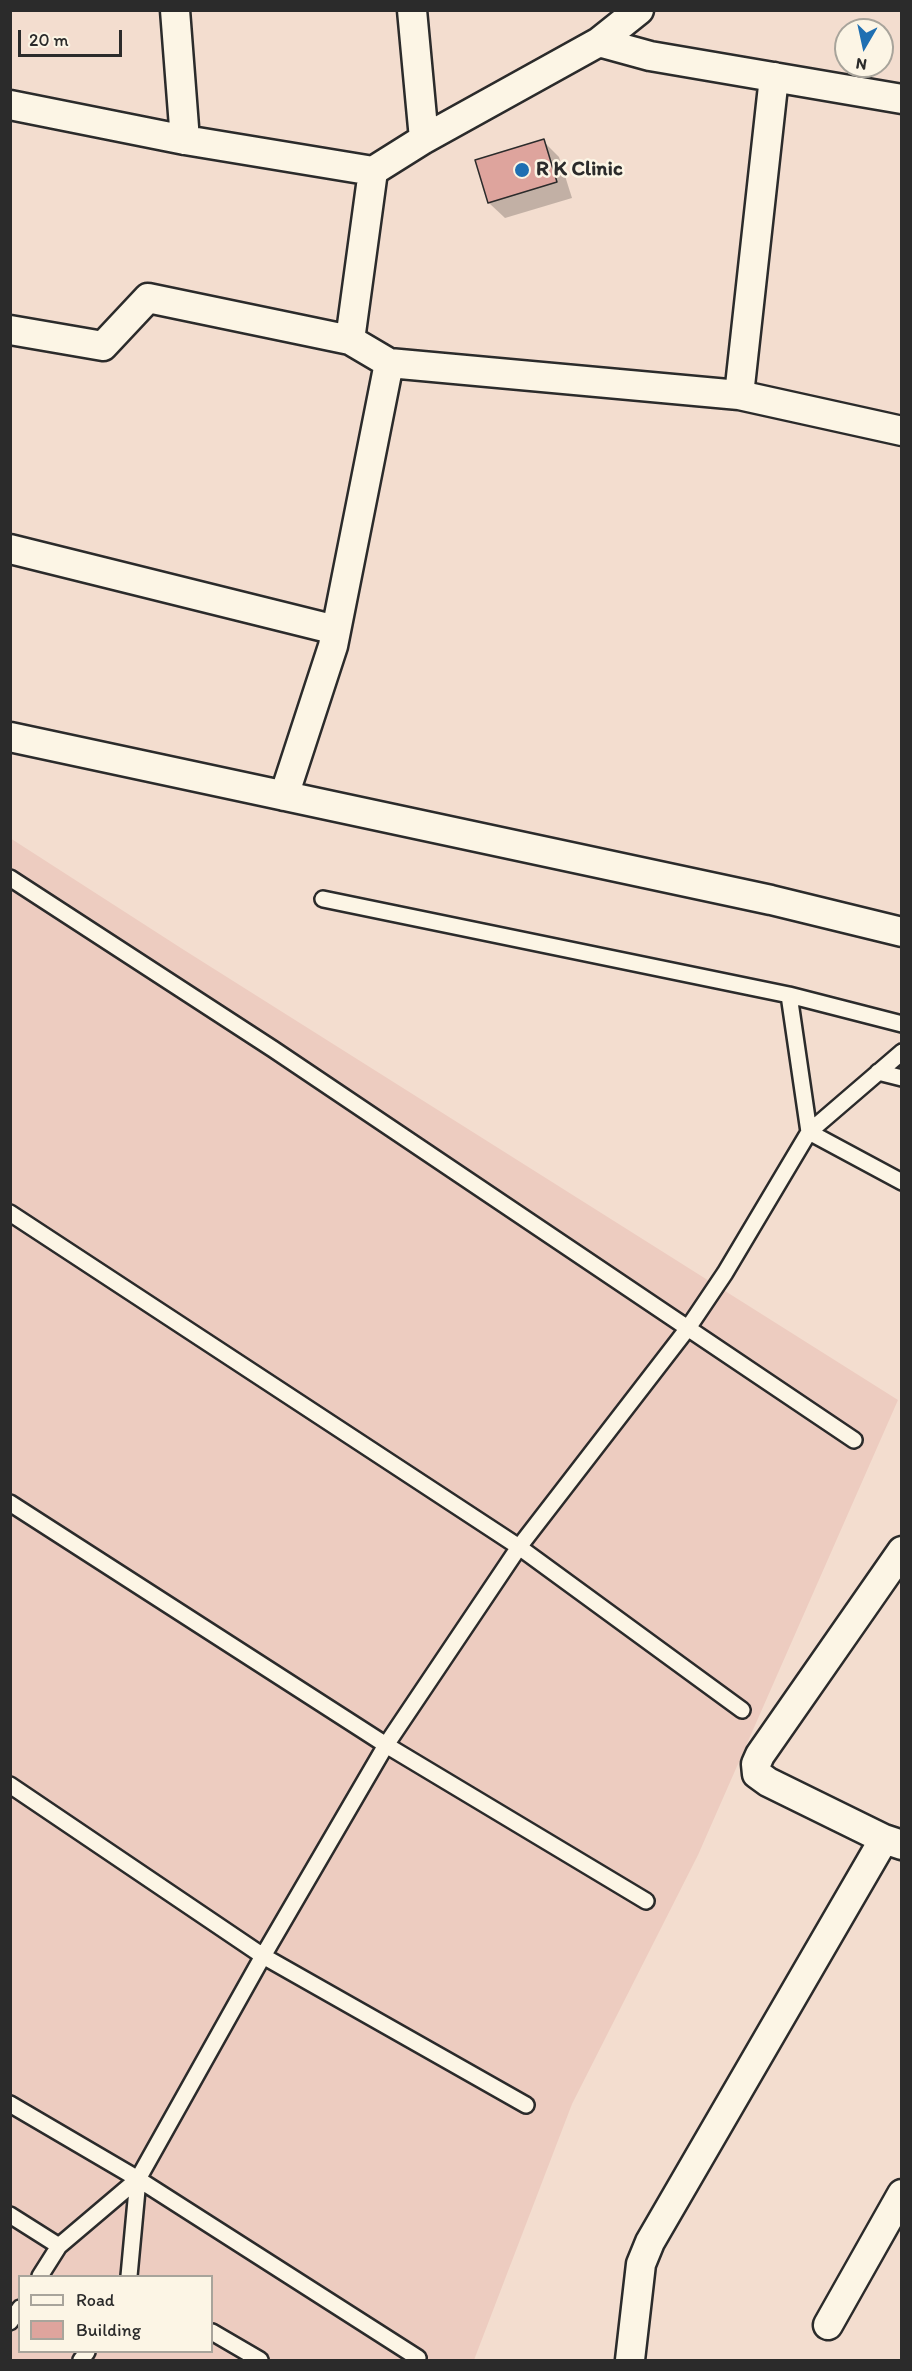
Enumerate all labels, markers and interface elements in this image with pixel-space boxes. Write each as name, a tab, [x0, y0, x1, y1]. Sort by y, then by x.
scale bar	[21, 18, 124, 56]
north arrow	[834, 18, 894, 78]
text: 20 m	[29, 29, 69, 51]
text: N	[855, 54, 868, 75]
place label: R K Clinic	[536, 157, 623, 183]
marker: R K Clinic	[513, 161, 531, 179]
legend	[18, 2275, 213, 2353]
text: Road	[76, 2289, 115, 2311]
text: Building	[76, 2319, 141, 2341]

